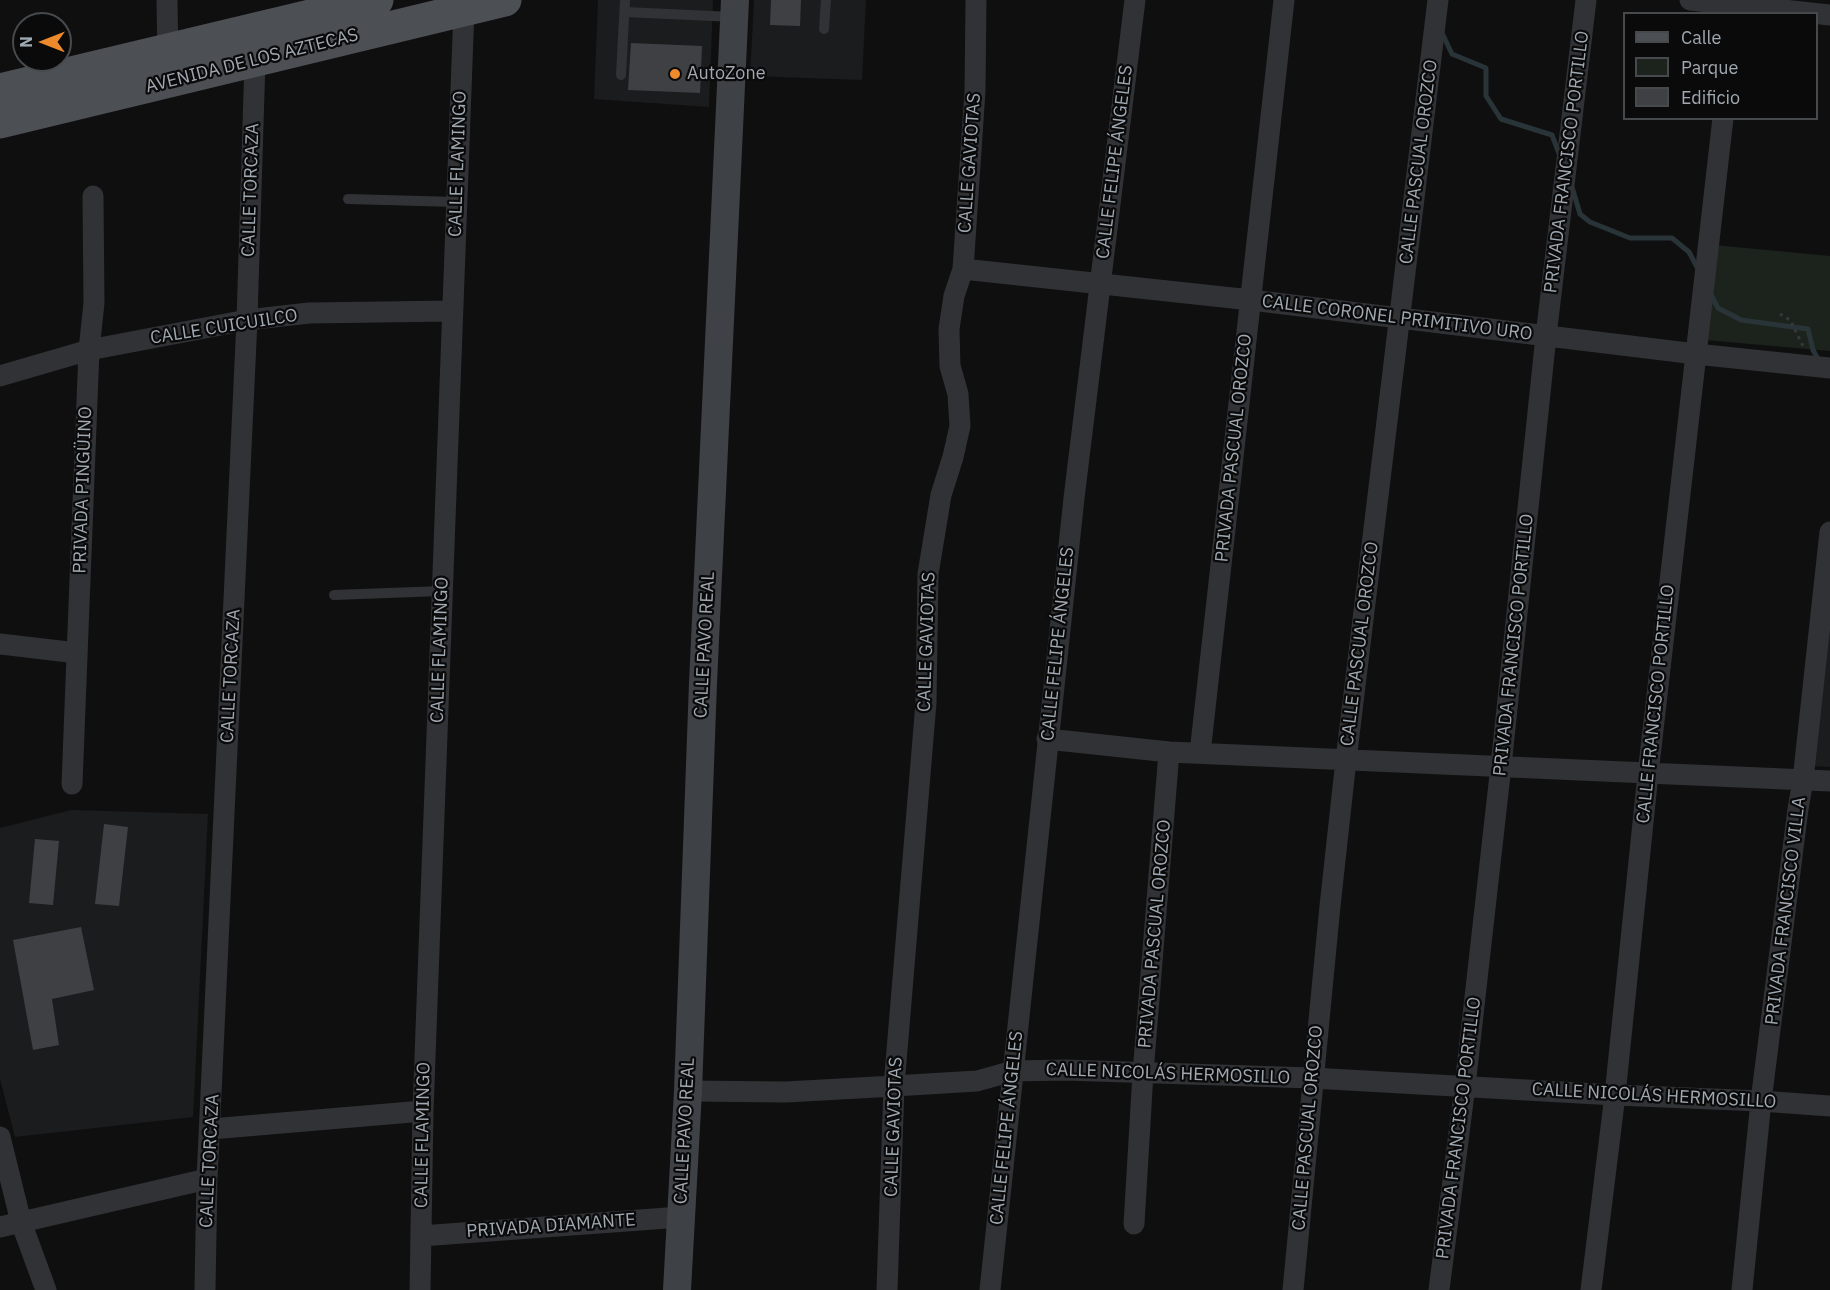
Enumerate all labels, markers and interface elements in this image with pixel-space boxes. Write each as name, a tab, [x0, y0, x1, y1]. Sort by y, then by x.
north arrow	[12, 12, 72, 72]
legend	[1623, 12, 1818, 120]
street label: AVENIDA DE LOS AZTECAS	[143, 24, 361, 98]
text: Calle	[1681, 26, 1721, 49]
street label: PRIVADA FRANCISCO PORTILLO	[1540, 30, 1594, 294]
text: N	[16, 36, 36, 48]
text: Parque	[1681, 56, 1738, 79]
street label: CALLE PASCUAL OROZCO	[1396, 58, 1442, 266]
place label: AutoZone	[687, 63, 766, 85]
street label: CALLE FELIPE ÁNGELES	[1092, 64, 1138, 260]
marker: AutoZone	[668, 67, 682, 81]
text: Edificio	[1681, 86, 1740, 109]
street label: CALLE FLAMINGO	[445, 91, 471, 237]
street label: CALLE GAVIOTAS	[954, 92, 986, 234]
street label: CALLE TORCAZA	[238, 123, 264, 257]
street label: CALLE CORONEL PRIMITIVO URO	[1260, 291, 1534, 345]
street label: CALLE CUICUILCO	[149, 305, 299, 349]
street label: PRIVADA PASCUAL OROZCO	[1211, 333, 1257, 563]
street label: PRIVADA PINGÜINO	[69, 406, 97, 574]
street label: PRIVADA FRANCISCO PORTILLO	[1489, 513, 1539, 777]
street label: CALLE PASCUAL OROZCO	[1337, 540, 1383, 748]
street label: CALLE FELIPE ÁNGELES	[1037, 546, 1079, 742]
street label: CALLE PAVO REAL	[690, 571, 720, 719]
street label: CALLE GAVIOTAS	[914, 571, 940, 713]
street label: CALLE FLAMINGO	[427, 577, 453, 723]
street label: CALLE FRANCISCO PORTILLO	[1633, 583, 1679, 825]
street label: CALLE TORCAZA	[217, 608, 245, 744]
street label: PRIVADA FRANCISCO VILLA	[1761, 796, 1811, 1026]
street label: PRIVADA PASCUAL OROZCO	[1134, 819, 1176, 1049]
street label: PRIVADA FRANCISCO PORTILLO	[1432, 996, 1486, 1260]
street label: CALLE PASCUAL OROZCO	[1288, 1024, 1328, 1232]
street label: CALLE FELIPE ÁNGELES	[986, 1030, 1028, 1226]
street label: CALLE GAVIOTAS	[881, 1056, 907, 1198]
street label: CALLE PAVO REAL	[670, 1057, 700, 1205]
street label: CALLE NICOLÁS HERMOSILLO	[1045, 1059, 1291, 1089]
street label: CALLE FLAMINGO	[411, 1062, 435, 1208]
street label: CALLE NICOLÁS HERMOSILLO	[1531, 1079, 1777, 1113]
street label: CALLE TORCAZA	[196, 1093, 224, 1229]
street label: PRIVADA DIAMANTE	[466, 1209, 636, 1243]

